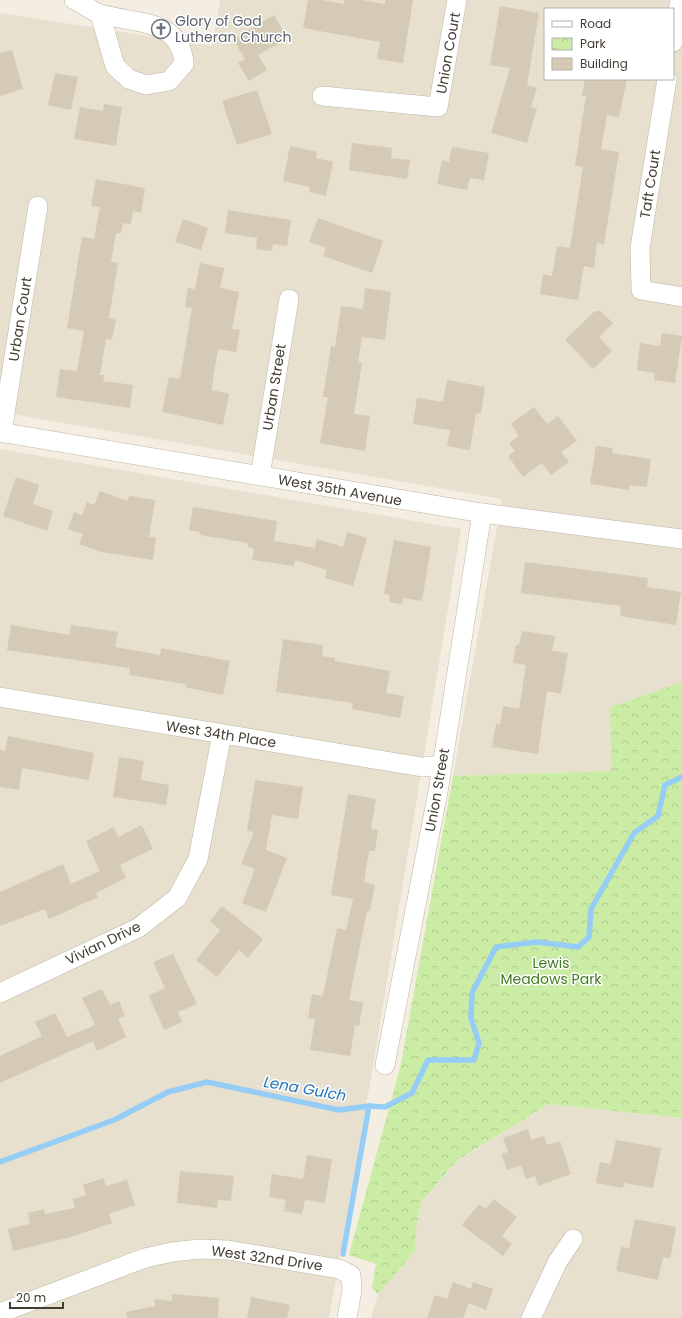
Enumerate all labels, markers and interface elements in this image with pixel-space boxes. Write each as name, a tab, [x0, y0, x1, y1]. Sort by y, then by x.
legend	[544, 8, 674, 80]
place label: Glory of God Lutheran Church	[175, 11, 292, 47]
street label: Union Court	[431, 11, 465, 95]
text: Road	[580, 15, 611, 32]
church icon: Glory of God Lutheran Church	[150, 18, 172, 40]
text: Park	[580, 35, 607, 52]
text: Building	[580, 55, 628, 72]
street label: Taft Court	[635, 148, 665, 220]
street label: Urban Court	[3, 275, 37, 363]
street label: Urban Street	[257, 342, 291, 432]
street label: West 35th Avenue	[276, 469, 404, 511]
street label: West 34th Place	[164, 715, 278, 753]
street label: Union Street	[420, 747, 454, 833]
street label: Vivian Drive	[62, 916, 144, 970]
park label: Lewis Meadows Park	[500, 953, 602, 989]
water label: Lena Gulch	[262, 1071, 348, 1106]
street label: West 32nd Drive	[210, 1240, 324, 1276]
scale bar	[10, 1284, 63, 1310]
text: 20 m	[16, 1289, 46, 1306]

